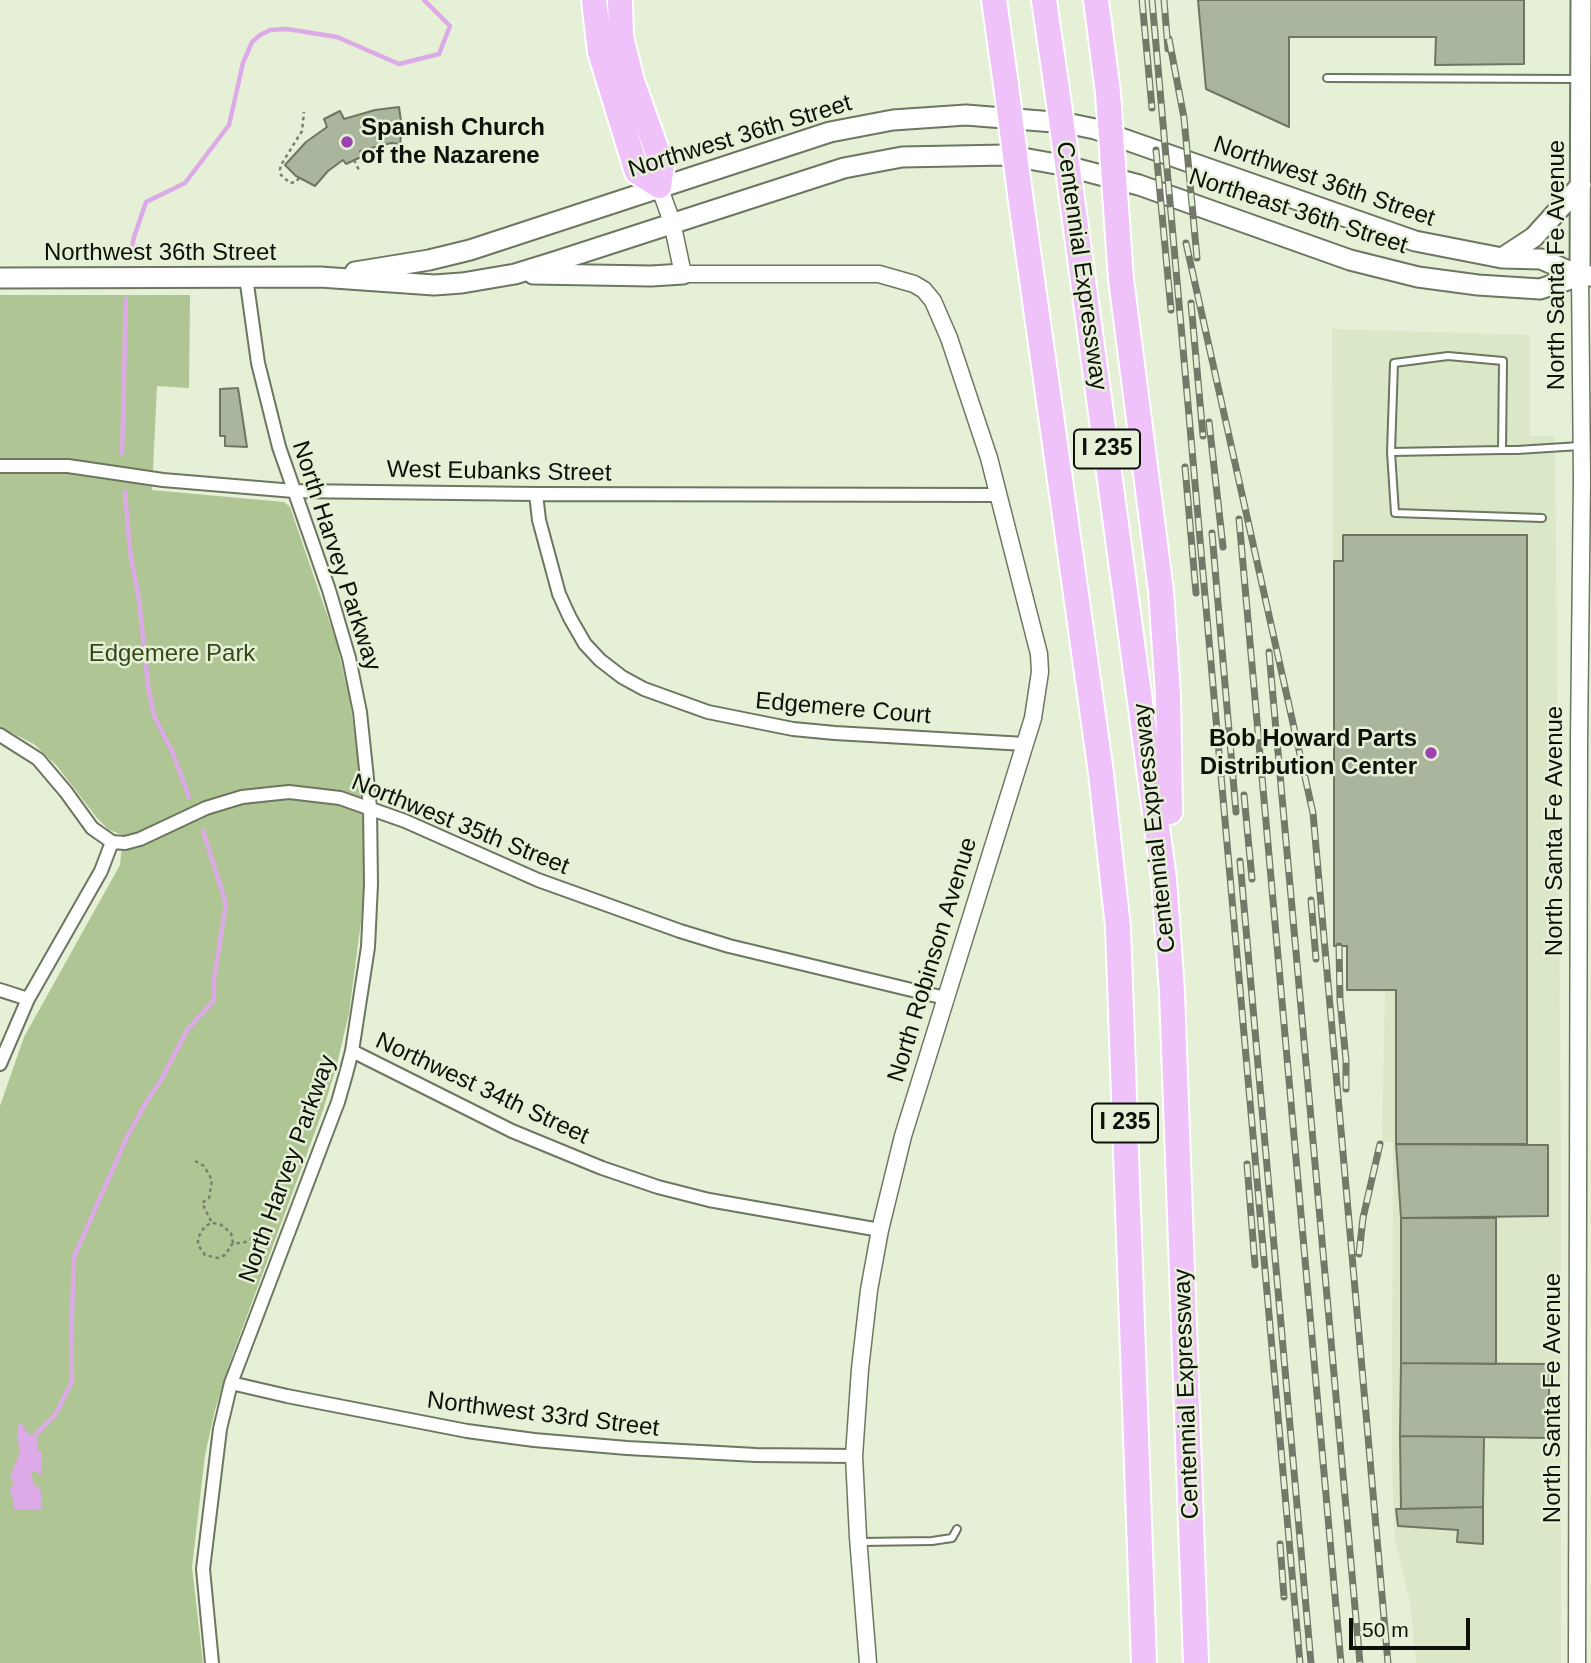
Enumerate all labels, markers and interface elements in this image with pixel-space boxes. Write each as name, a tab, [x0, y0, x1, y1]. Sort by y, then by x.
street label: Northwest 36th Street	[625, 89, 855, 185]
place label: Spanish Church of the Nazarene	[361, 114, 545, 170]
street label: Northwest 36th Street	[1210, 131, 1438, 233]
marker: Spanish Church of the Nazarene	[339, 134, 355, 150]
street label: Centennial Expressway	[1049, 140, 1113, 392]
street label: North Santa Fe Avenue	[1543, 140, 1571, 390]
street label: Northeast 36th Street	[1185, 163, 1411, 261]
street label: Northwest 36th Street	[44, 239, 276, 267]
road number: I 235	[1074, 430, 1140, 468]
street label: North Harvey Parkway	[285, 437, 387, 675]
street label: West Eubanks Street	[386, 456, 612, 488]
park label: Edgemere Park	[89, 640, 255, 668]
street label: Edgemere Court	[754, 687, 932, 731]
street label: Centennial Expressway	[1128, 702, 1182, 954]
street label: North Santa Fe Avenue	[1541, 706, 1569, 956]
place label: Bob Howard Parts Distribution Center	[1200, 725, 1417, 781]
marker: Bob Howard Parts Distribution Center	[1423, 745, 1439, 761]
street label: Northwest 35th Street	[347, 768, 573, 882]
street label: North Robinson Avenue	[882, 834, 984, 1086]
street label: Northwest 34th Street	[371, 1027, 593, 1151]
street label: North Harvey Parkway	[233, 1051, 343, 1287]
road number: I 235	[1092, 1104, 1158, 1142]
street label: Centennial Expressway	[1168, 1268, 1206, 1520]
street label: North Santa Fe Avenue	[1539, 1273, 1567, 1523]
street label: Northwest 33rd Street	[425, 1386, 661, 1444]
scale bar	[1353, 1604, 1474, 1648]
text: 50 m	[1362, 1618, 1409, 1641]

